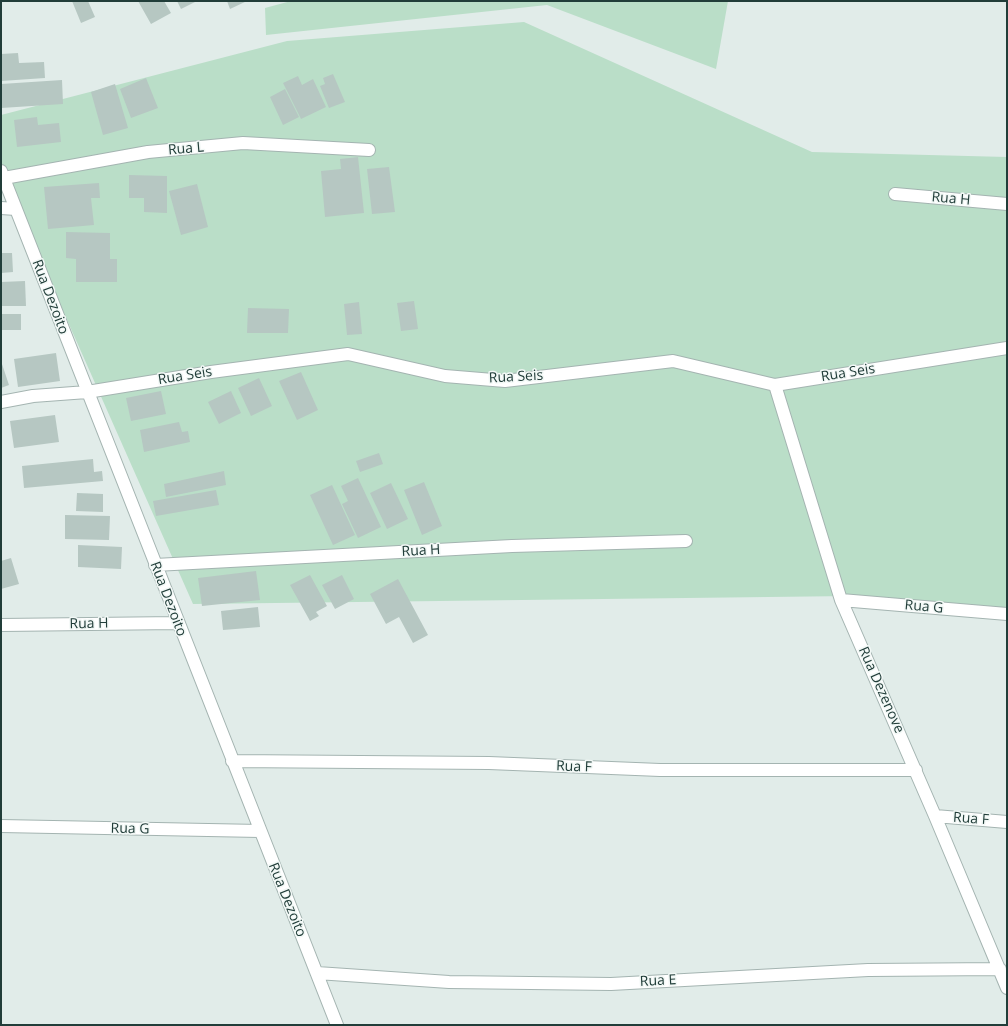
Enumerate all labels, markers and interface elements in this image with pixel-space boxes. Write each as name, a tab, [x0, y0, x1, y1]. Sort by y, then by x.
street label: Rua L	[167, 139, 205, 159]
street label: Rua H	[931, 189, 971, 209]
street label: Rua Dezoito	[28, 257, 72, 337]
street label: Rua Seis	[820, 360, 876, 386]
street label: Rua Seis	[157, 363, 213, 389]
street label: Rua Seis	[488, 367, 544, 387]
street label: Rua H	[401, 542, 441, 560]
street label: Rua Dezoito	[146, 559, 190, 639]
street label: Rua G	[904, 597, 944, 617]
street label: Rua H	[69, 615, 109, 633]
street label: Rua Dezenove	[854, 644, 908, 736]
street label: Rua F	[556, 758, 592, 776]
street label: Rua F	[953, 809, 989, 829]
street label: Rua G	[110, 820, 150, 838]
street label: Rua Dezoito	[264, 860, 310, 940]
street label: Rua E	[639, 972, 677, 990]

